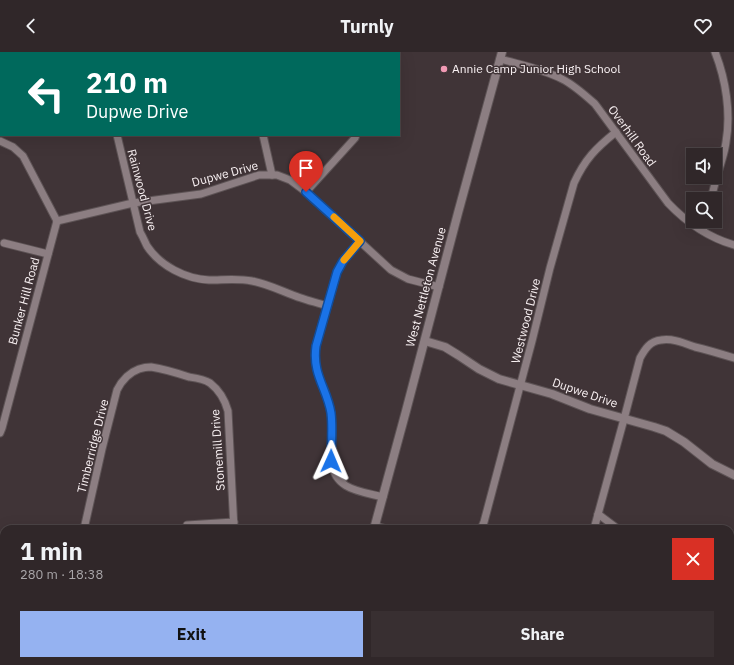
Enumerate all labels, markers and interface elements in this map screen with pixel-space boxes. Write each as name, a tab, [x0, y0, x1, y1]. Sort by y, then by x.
icon: back	[20, 15, 42, 37]
text: Turnly	[340, 15, 394, 38]
icon: heart	[692, 15, 714, 37]
place label: Annie Camp Junior High School	[452, 61, 621, 76]
text: 210 m	[86, 64, 168, 101]
marker: Annie Camp Junior High School	[439, 64, 449, 74]
icon: left	[20, 68, 72, 120]
text: Dupwe Drive	[86, 100, 188, 123]
street label: Overhill Road	[605, 102, 660, 169]
street label: Rainwood Drive	[124, 147, 161, 233]
map controls	[686, 148, 722, 228]
button: sound	[686, 148, 722, 184]
pin	[289, 151, 323, 192]
street label: Dupwe Drive	[190, 157, 260, 190]
icon: arrive	[295, 157, 317, 179]
button: search	[686, 192, 722, 228]
street label: West Nettleton Avenue	[402, 225, 449, 349]
street label: Bunker Hill Road	[5, 256, 42, 346]
street label: Westwood Drive	[508, 276, 543, 365]
street label: Dupwe Drive	[550, 374, 620, 411]
street label: Timberridge Drive	[74, 397, 112, 494]
street label: Stonemill Drive	[207, 408, 228, 491]
position arrow	[310, 440, 352, 482]
text: 1 min	[20, 535, 83, 567]
button: close	[672, 538, 714, 580]
text: 280 m · 18:38	[20, 566, 103, 583]
button: Exit	[20, 611, 363, 657]
button: Share	[371, 611, 714, 657]

